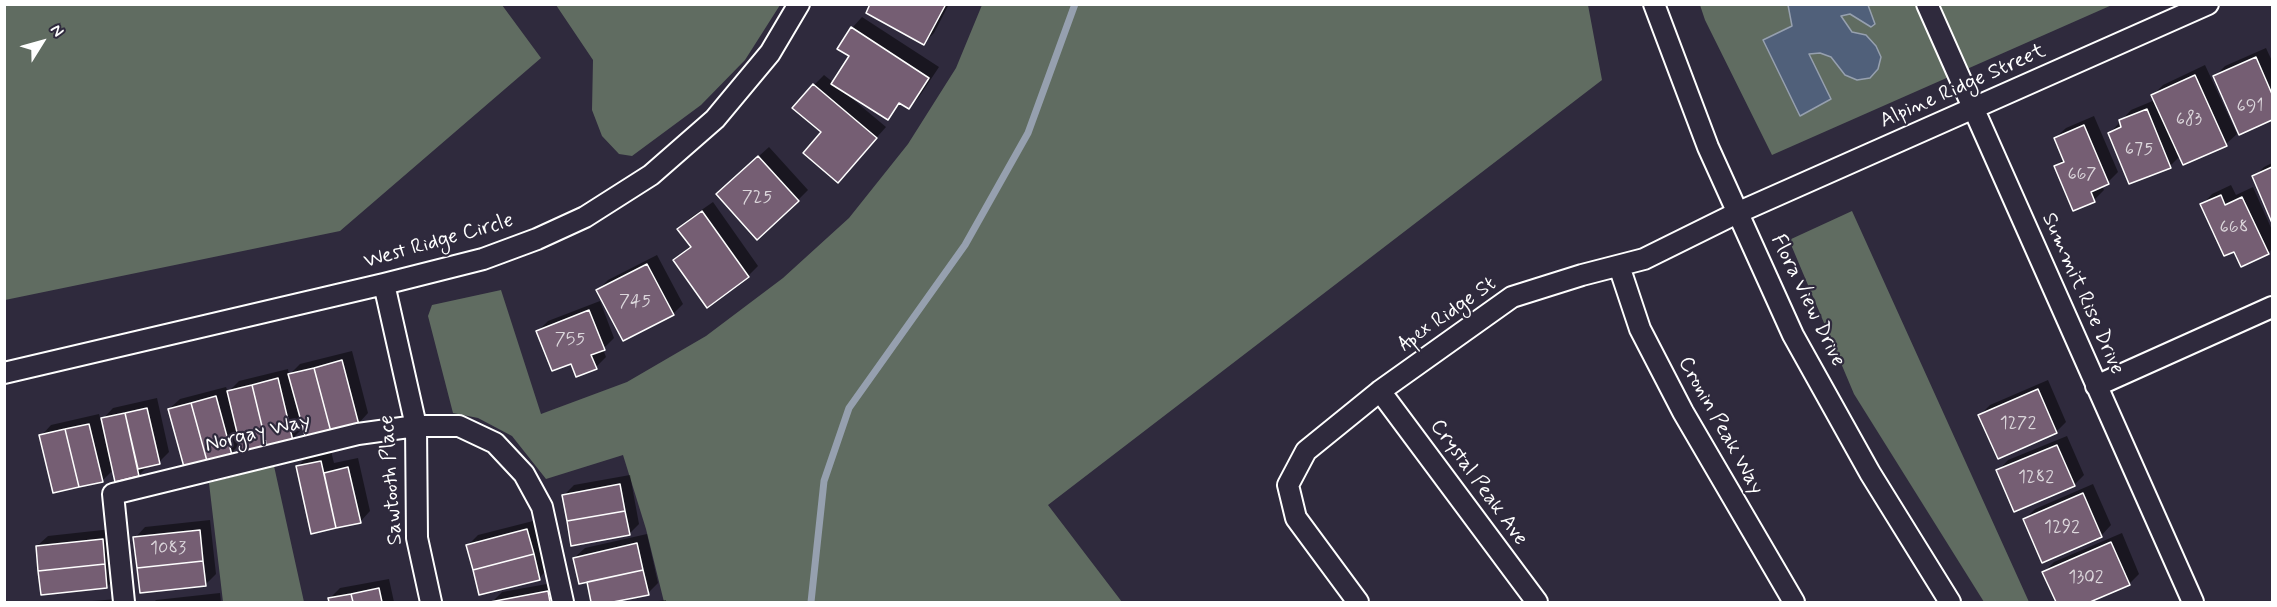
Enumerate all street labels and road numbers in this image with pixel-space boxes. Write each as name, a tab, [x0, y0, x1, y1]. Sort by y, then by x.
street label: Alpine Ridge Street	[1876, 39, 2050, 135]
street label: West Ridge Circle	[361, 209, 517, 275]
street label: Summit Rise Drive	[2035, 209, 2129, 379]
street label: Flora View Drive	[1764, 231, 1850, 371]
street label: Apex Ridge St	[1394, 272, 1502, 358]
street label: Cronin Peak Way	[1672, 353, 1768, 499]
street label: Norgay Way	[203, 409, 313, 459]
street label: Sawtooth Place	[375, 414, 409, 546]
street label: Crystal Peak Ave	[1424, 415, 1532, 551]

